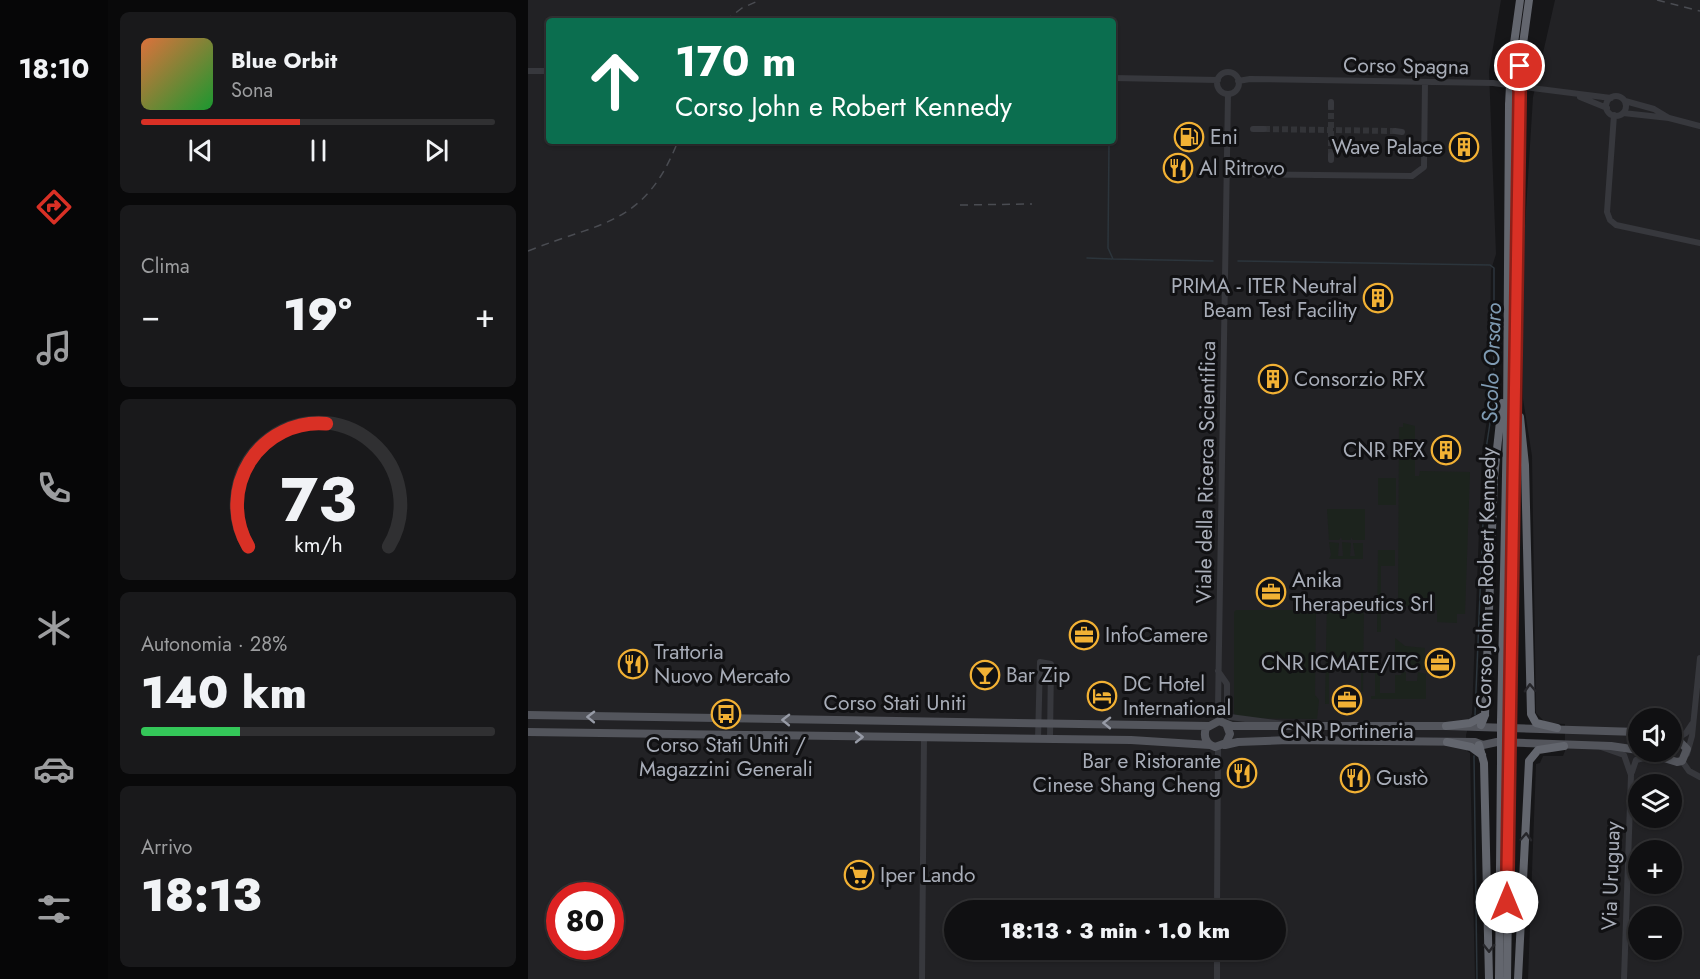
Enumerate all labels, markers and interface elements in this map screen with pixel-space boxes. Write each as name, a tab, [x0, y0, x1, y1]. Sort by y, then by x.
text: 170 m	[675, 31, 797, 92]
pin	[1494, 40, 1545, 91]
icon: ahead	[576, 42, 654, 120]
text: Blue Orbit	[231, 44, 337, 76]
text: 18:10	[19, 49, 89, 88]
icon: arrive	[1503, 49, 1536, 82]
street label: Corso Spagna	[1343, 50, 1469, 82]
text: Sona	[231, 76, 273, 105]
text: Corso John e Robert Kennedy	[675, 87, 1012, 126]
fuel station icon: Eni	[1173, 121, 1205, 153]
place label: Eni	[1210, 122, 1238, 152]
building icon: Wave Palace	[1448, 131, 1480, 163]
place label: Wave Palace	[1332, 132, 1443, 162]
icon: previous	[184, 134, 217, 167]
icon: pause	[302, 134, 335, 167]
icon: next	[420, 134, 453, 167]
restaurant icon: Al Ritrovo	[1162, 152, 1194, 184]
place label: Al Ritrovo	[1199, 153, 1285, 183]
icon: directions	[33, 186, 75, 228]
text: Clima	[141, 252, 190, 281]
place label: PRIMA - ITER Neutral Beam Test Facility	[1171, 271, 1358, 325]
text: 19°	[283, 282, 352, 347]
building icon: PRIMA - ITER Neutral Beam Test Facility	[1362, 282, 1394, 314]
text: −	[141, 292, 160, 339]
text: +	[475, 292, 495, 339]
water label: Scolo Orsaro	[1473, 302, 1509, 424]
icon: music	[33, 327, 75, 369]
street label: Viale della Ricerca Scientifica	[1189, 340, 1223, 604]
building icon: Consorzio RFX	[1257, 363, 1289, 395]
place label: Consorzio RFX	[1294, 364, 1425, 394]
building icon: CNR RFX	[1430, 434, 1462, 466]
place label: CNR RFX	[1343, 435, 1425, 465]
street label: Corso John e Robert Kennedy	[1469, 446, 1503, 709]
text: 73	[280, 454, 356, 544]
icon: phone	[33, 467, 75, 509]
text: km/h	[294, 529, 342, 560]
place label: Anika Therapeutics Srl	[1292, 565, 1434, 619]
office icon: Anika Therapeutics Srl	[1255, 576, 1287, 608]
icon: climate	[33, 607, 75, 649]
office icon: InfoCamere	[1068, 619, 1100, 651]
place label: InfoCamere	[1105, 620, 1208, 650]
text: Autonomia · 28%	[141, 630, 287, 659]
place label: Trattoria Nuovo Mercato	[654, 637, 791, 691]
office icon: CNR ICMATE/ITC	[1424, 647, 1456, 679]
restaurant icon: Trattoria Nuovo Mercato	[617, 648, 649, 680]
place label: CNR ICMATE/ITC	[1261, 648, 1419, 678]
bar icon: Bar Zip	[969, 659, 1001, 691]
text: 140 km	[141, 660, 307, 725]
place label: Bar Zip	[1006, 660, 1070, 690]
place label: DC Hotel International	[1123, 669, 1231, 723]
hotel icon: DC Hotel International	[1086, 680, 1118, 712]
one-way arrow	[1523, 683, 1536, 692]
office icon: CNR Portineria	[1331, 684, 1363, 716]
street label: Corso Stati Uniti	[824, 688, 966, 718]
bus stop icon: Corso Stati Uniti / Magazzini Generali	[710, 698, 742, 730]
map controls	[1628, 708, 1682, 960]
button: sound	[1628, 708, 1682, 762]
one-way arrow	[587, 710, 596, 723]
one-way arrow	[782, 714, 791, 726]
place label: CNR Portineria	[1280, 716, 1414, 746]
one-way arrow	[1103, 717, 1112, 729]
place label: Corso Stati Uniti / Magazzini Generali	[639, 730, 813, 784]
one-way arrow	[855, 731, 864, 743]
place label: Bar e Ristorante Cinese Shang Cheng	[1033, 746, 1221, 800]
icon: car	[33, 748, 75, 790]
restaurant icon: Bar e Ristorante Cinese Shang Cheng	[1226, 757, 1258, 789]
restaurant icon: Gustò	[1339, 762, 1371, 794]
place label: Gustò	[1376, 763, 1428, 793]
button: layers	[1628, 774, 1682, 828]
street label: Via Uruguay	[1594, 820, 1628, 931]
one-way arrow	[1519, 832, 1532, 841]
text: Arrivo	[141, 833, 193, 862]
button: +	[1628, 840, 1682, 894]
supermarket icon: Iper Lando	[843, 859, 875, 891]
place label: Iper Lando	[880, 860, 975, 890]
text: 18:13	[141, 863, 261, 928]
position arrow	[1475, 870, 1539, 934]
speed limit sign: 80	[546, 882, 624, 960]
icon: filters	[33, 888, 75, 930]
button: −	[1628, 906, 1682, 960]
text: 18:13 · 3 min · 1.0 km	[1000, 914, 1230, 946]
one-way arrow	[1482, 943, 1495, 952]

